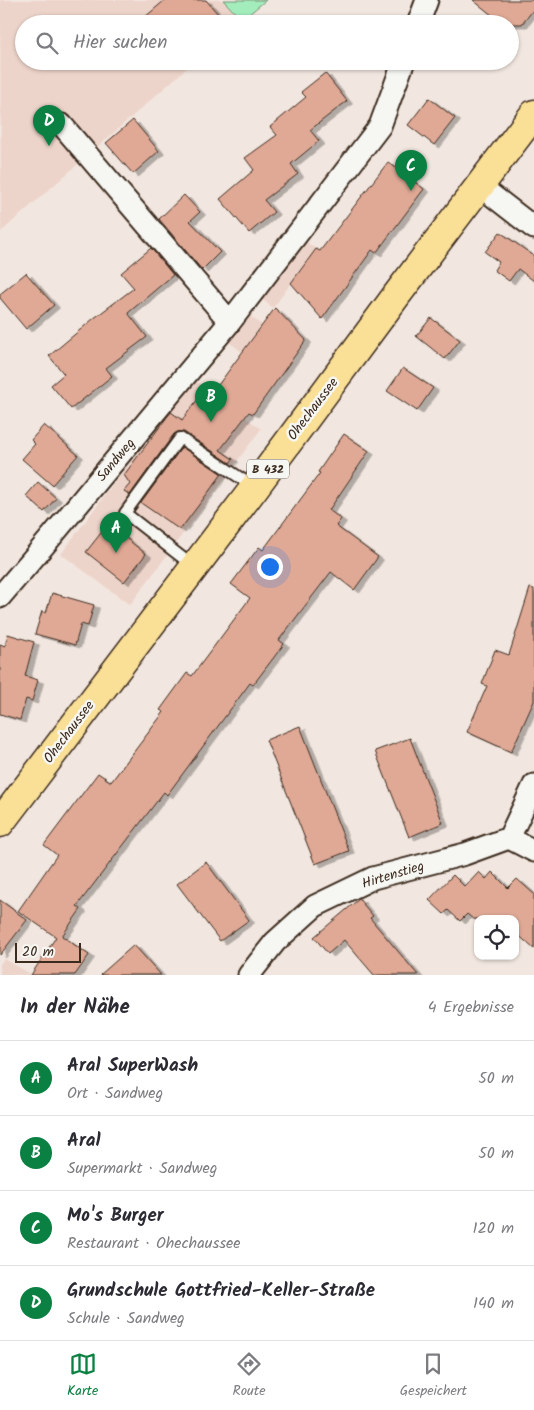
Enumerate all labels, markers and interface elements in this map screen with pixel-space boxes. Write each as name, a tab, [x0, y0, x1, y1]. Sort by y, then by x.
search box	[15, 15, 519, 70]
text: Hier suchen	[73, 28, 167, 58]
icon: search	[33, 29, 61, 57]
pin: D	[33, 105, 65, 146]
pin: C	[395, 150, 427, 191]
street label: Ohechaussee	[282, 372, 344, 445]
pin: B	[195, 381, 227, 422]
street label: Sandweg	[91, 433, 141, 487]
road number: B 432	[247, 459, 289, 478]
pin: A	[100, 512, 132, 553]
your location	[257, 554, 283, 580]
street label: Ohechaussee	[38, 695, 100, 768]
street label: Hirtenstieg	[359, 855, 427, 895]
map controls	[474, 915, 519, 960]
button: locate	[474, 915, 519, 960]
scale bar	[15, 940, 81, 963]
text: 20 m	[22, 941, 54, 963]
text: In der Nähe	[20, 991, 130, 1024]
text: 4 Ergebnisse	[428, 995, 514, 1020]
text: Aral SuperWash	[67, 1051, 198, 1081]
text: A	[31, 1066, 41, 1091]
text: 50 m	[478, 1066, 514, 1091]
text: Ort · Sandweg	[67, 1081, 163, 1106]
text: Aral	[67, 1126, 101, 1156]
text: B	[31, 1141, 41, 1166]
text: 50 m	[478, 1141, 514, 1166]
text: Supermarkt · Sandweg	[67, 1156, 217, 1181]
text: Mo's Burger	[67, 1201, 164, 1231]
text: C	[31, 1216, 41, 1241]
text: 120 m	[473, 1216, 514, 1241]
text: Restaurant · Ohechaussee	[67, 1231, 240, 1256]
text: Grundschule Gottfried-Keller-Straße	[67, 1276, 375, 1306]
text: D	[31, 1291, 41, 1316]
text: 140 m	[473, 1291, 514, 1316]
text: Schule · Sandweg	[67, 1306, 185, 1331]
tab: Karte	[67, 1350, 98, 1402]
tab: Route	[232, 1350, 265, 1402]
tab: Gespeichert	[400, 1350, 467, 1402]

